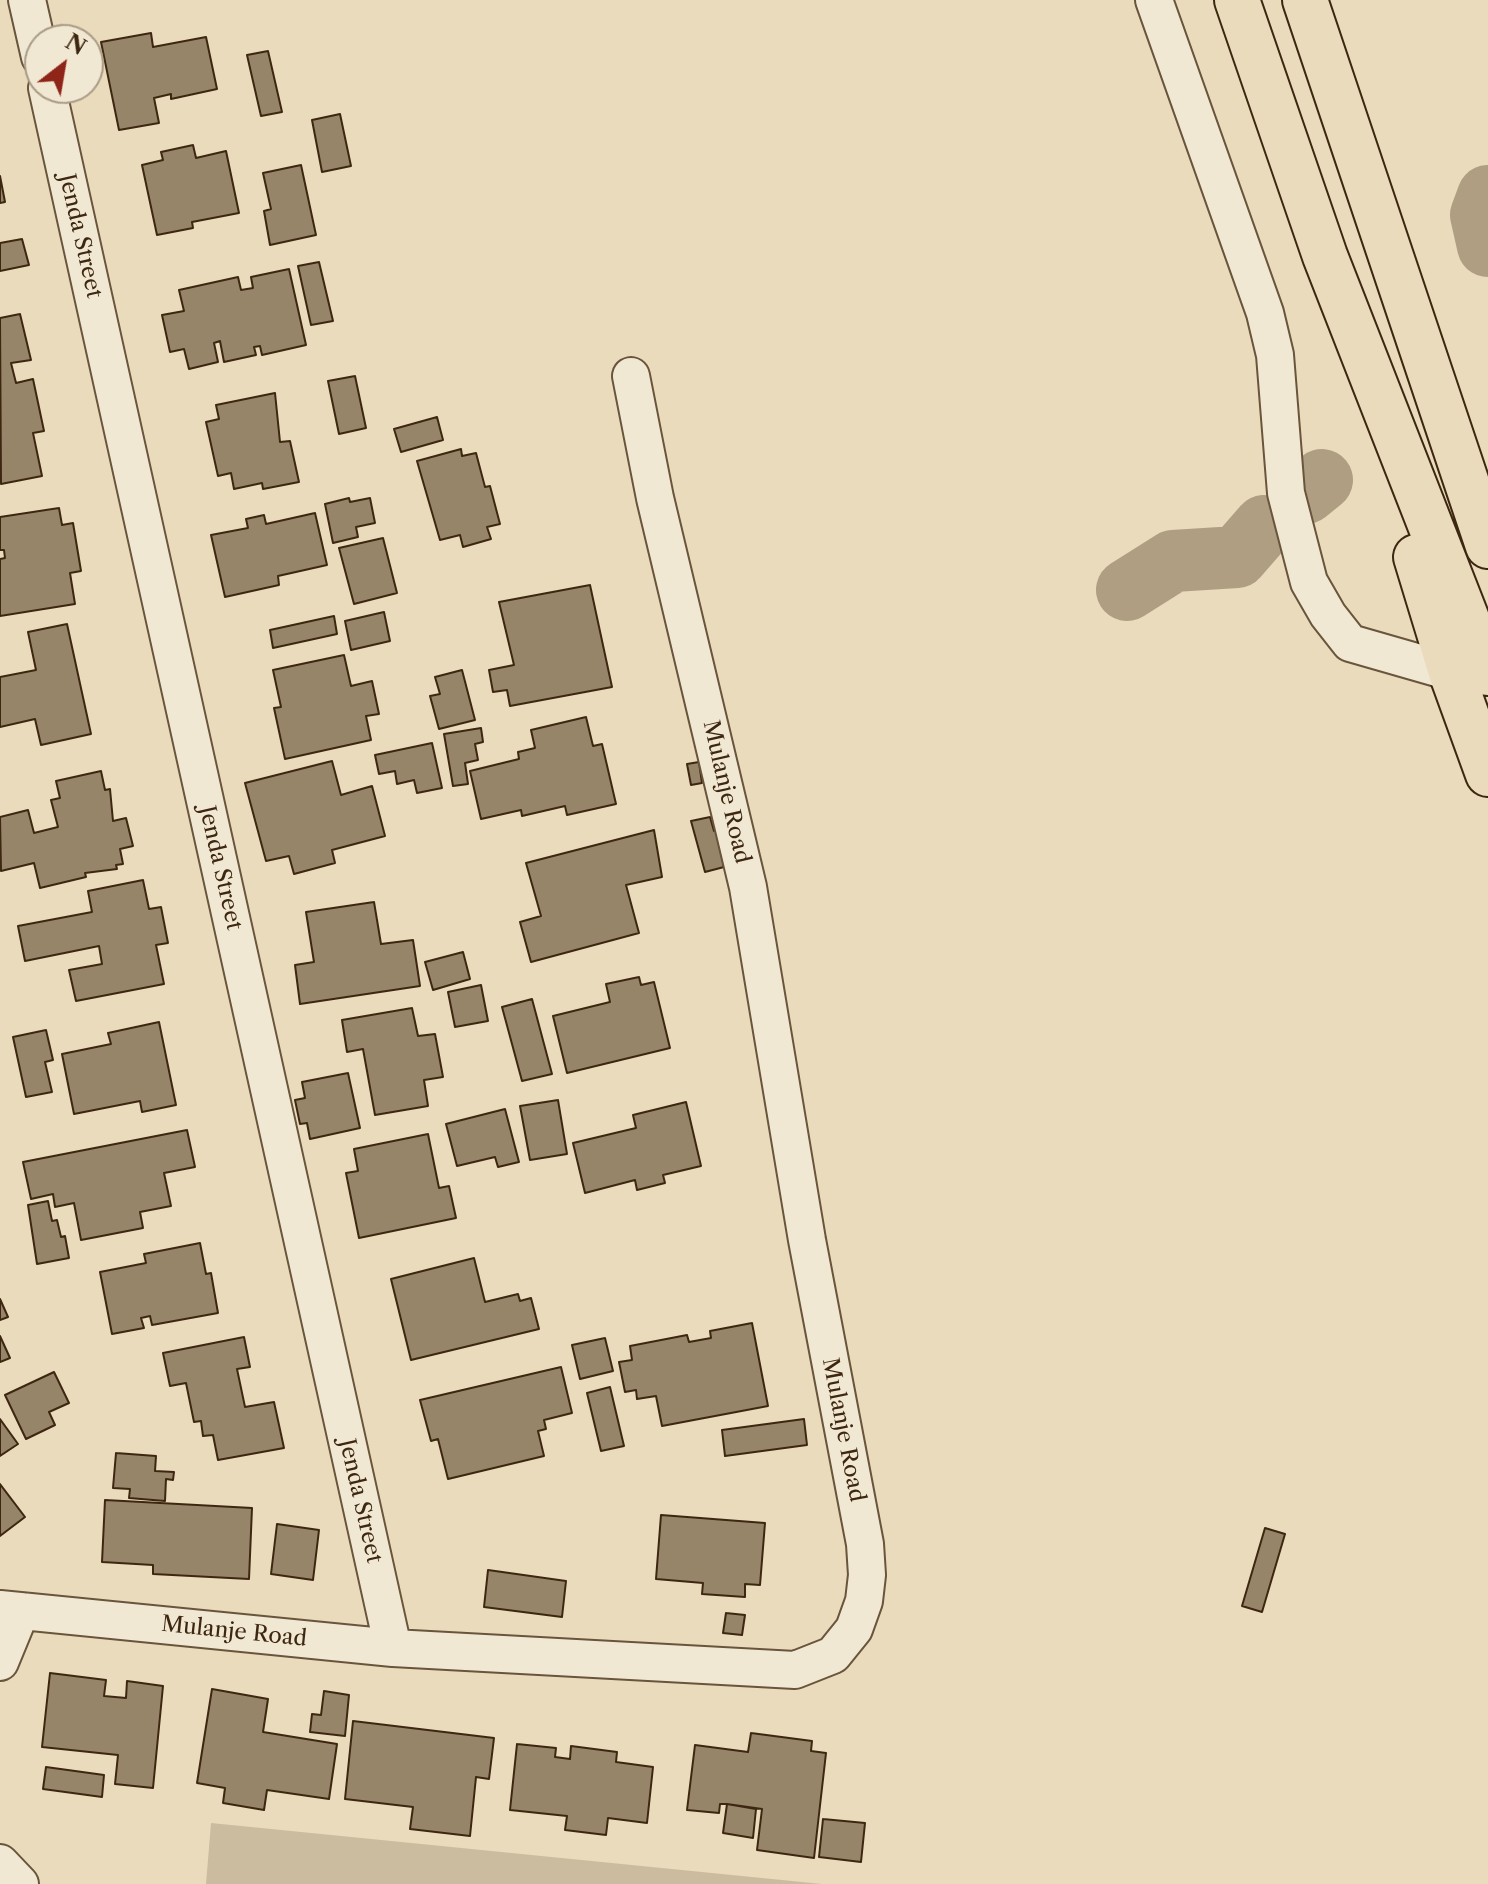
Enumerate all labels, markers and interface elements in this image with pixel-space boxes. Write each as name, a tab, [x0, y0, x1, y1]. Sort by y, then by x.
north arrow	[24, 24, 104, 104]
text: N	[60, 28, 91, 61]
street label: Jenda Street	[53, 171, 107, 301]
street label: Mulanje Road	[697, 718, 755, 866]
street label: Jenda Street	[193, 803, 247, 933]
street label: Mulanje Road	[816, 1356, 870, 1504]
street label: Jenda Street	[333, 1436, 387, 1566]
street label: Mulanje Road	[160, 1611, 308, 1653]

